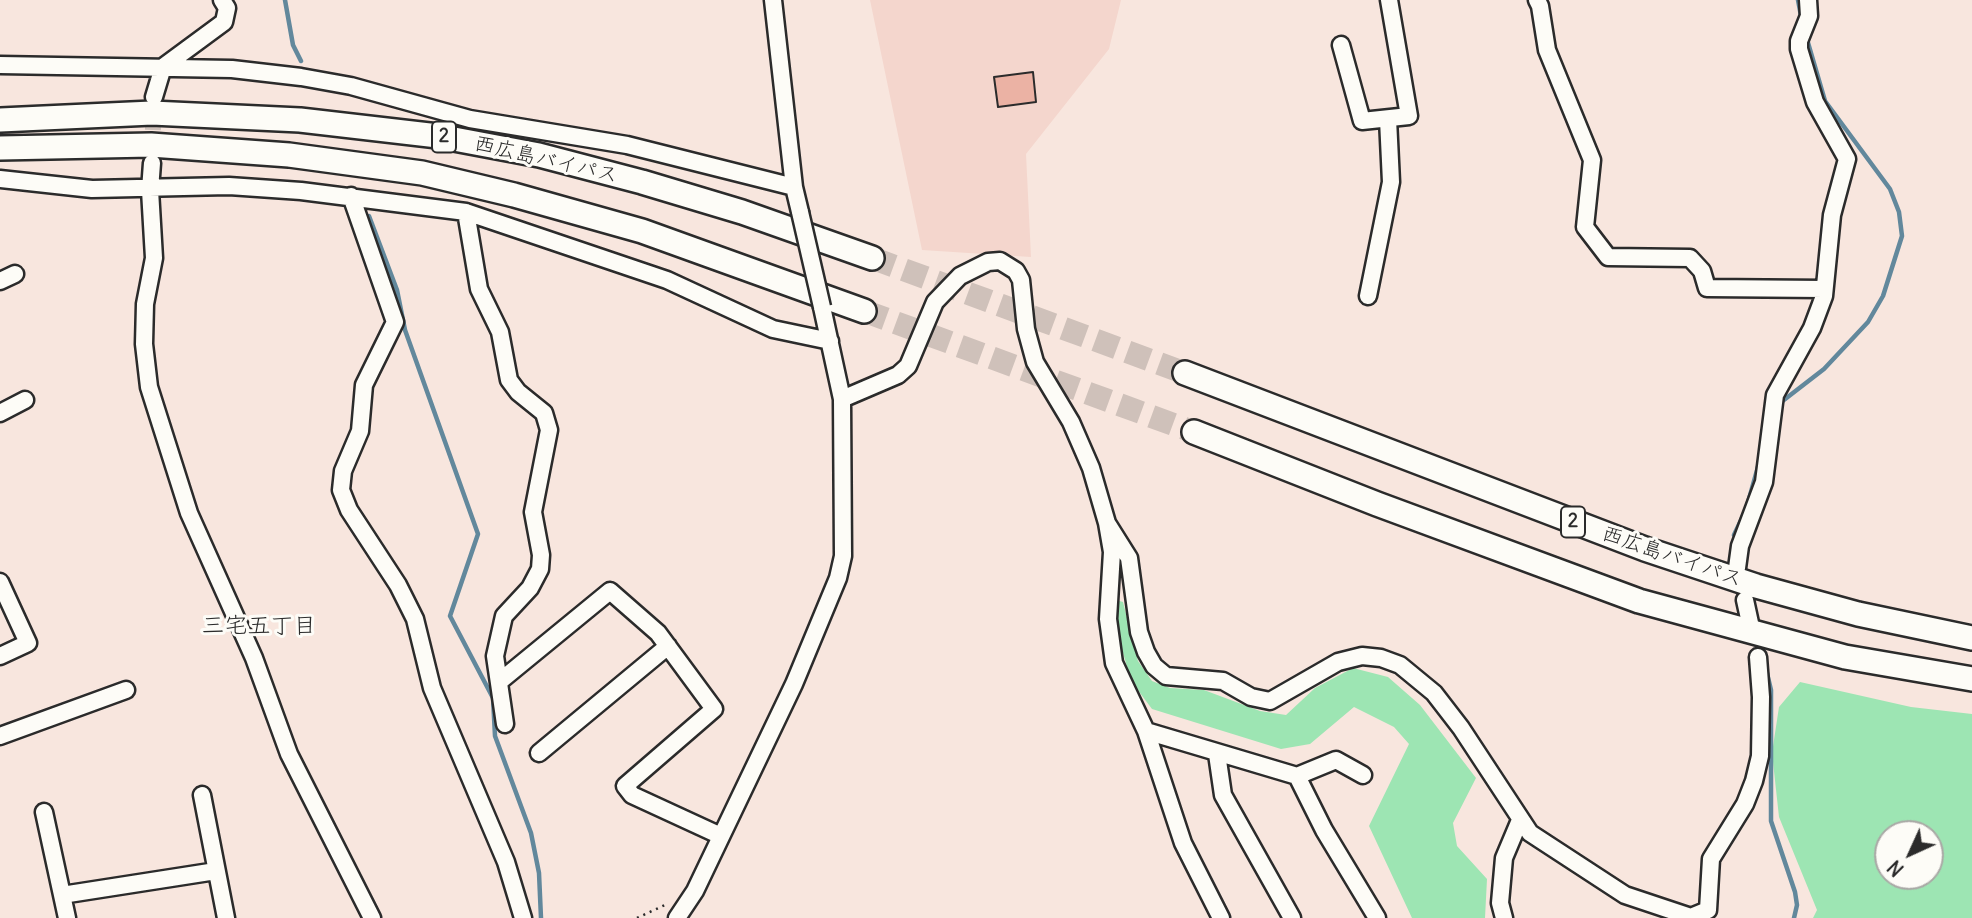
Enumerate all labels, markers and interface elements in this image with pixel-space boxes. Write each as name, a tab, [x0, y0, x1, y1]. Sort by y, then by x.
road number: 2	[432, 122, 456, 153]
street label: 西広島バイパス	[472, 131, 620, 189]
road number: 2	[1561, 506, 1585, 538]
street label: 西広島バイパス	[1598, 521, 1746, 593]
district label: 三宅五丁目	[202, 612, 316, 640]
north arrow	[1874, 820, 1944, 890]
text: N	[1882, 855, 1909, 882]

